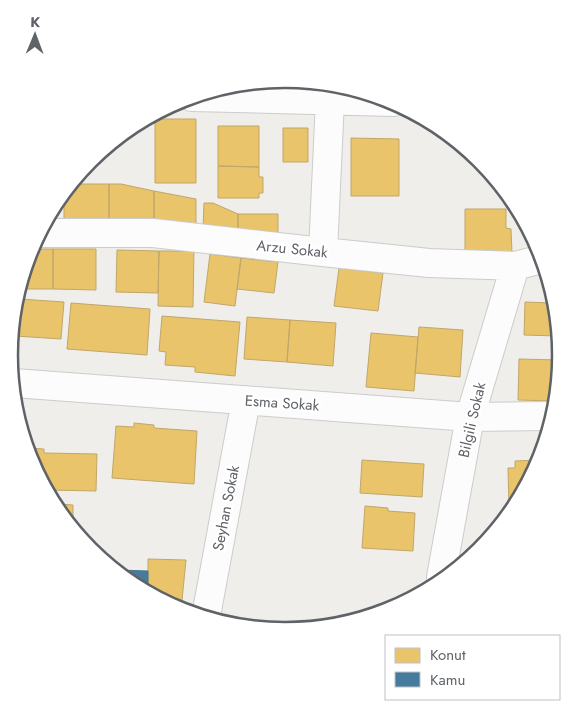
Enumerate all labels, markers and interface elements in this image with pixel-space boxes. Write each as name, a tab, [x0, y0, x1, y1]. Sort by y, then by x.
north arrow	[10, 10, 60, 60]
text: K	[30, 12, 41, 32]
street label: Arzu Sokak	[255, 234, 329, 264]
street label: Bilgili Sokak	[453, 380, 491, 460]
street label: Esma Sokak	[244, 389, 320, 417]
street label: Seyhan Sokak	[207, 463, 245, 553]
legend	[385, 635, 560, 700]
text: Konut	[430, 644, 466, 666]
text: Kamu	[430, 669, 465, 691]

